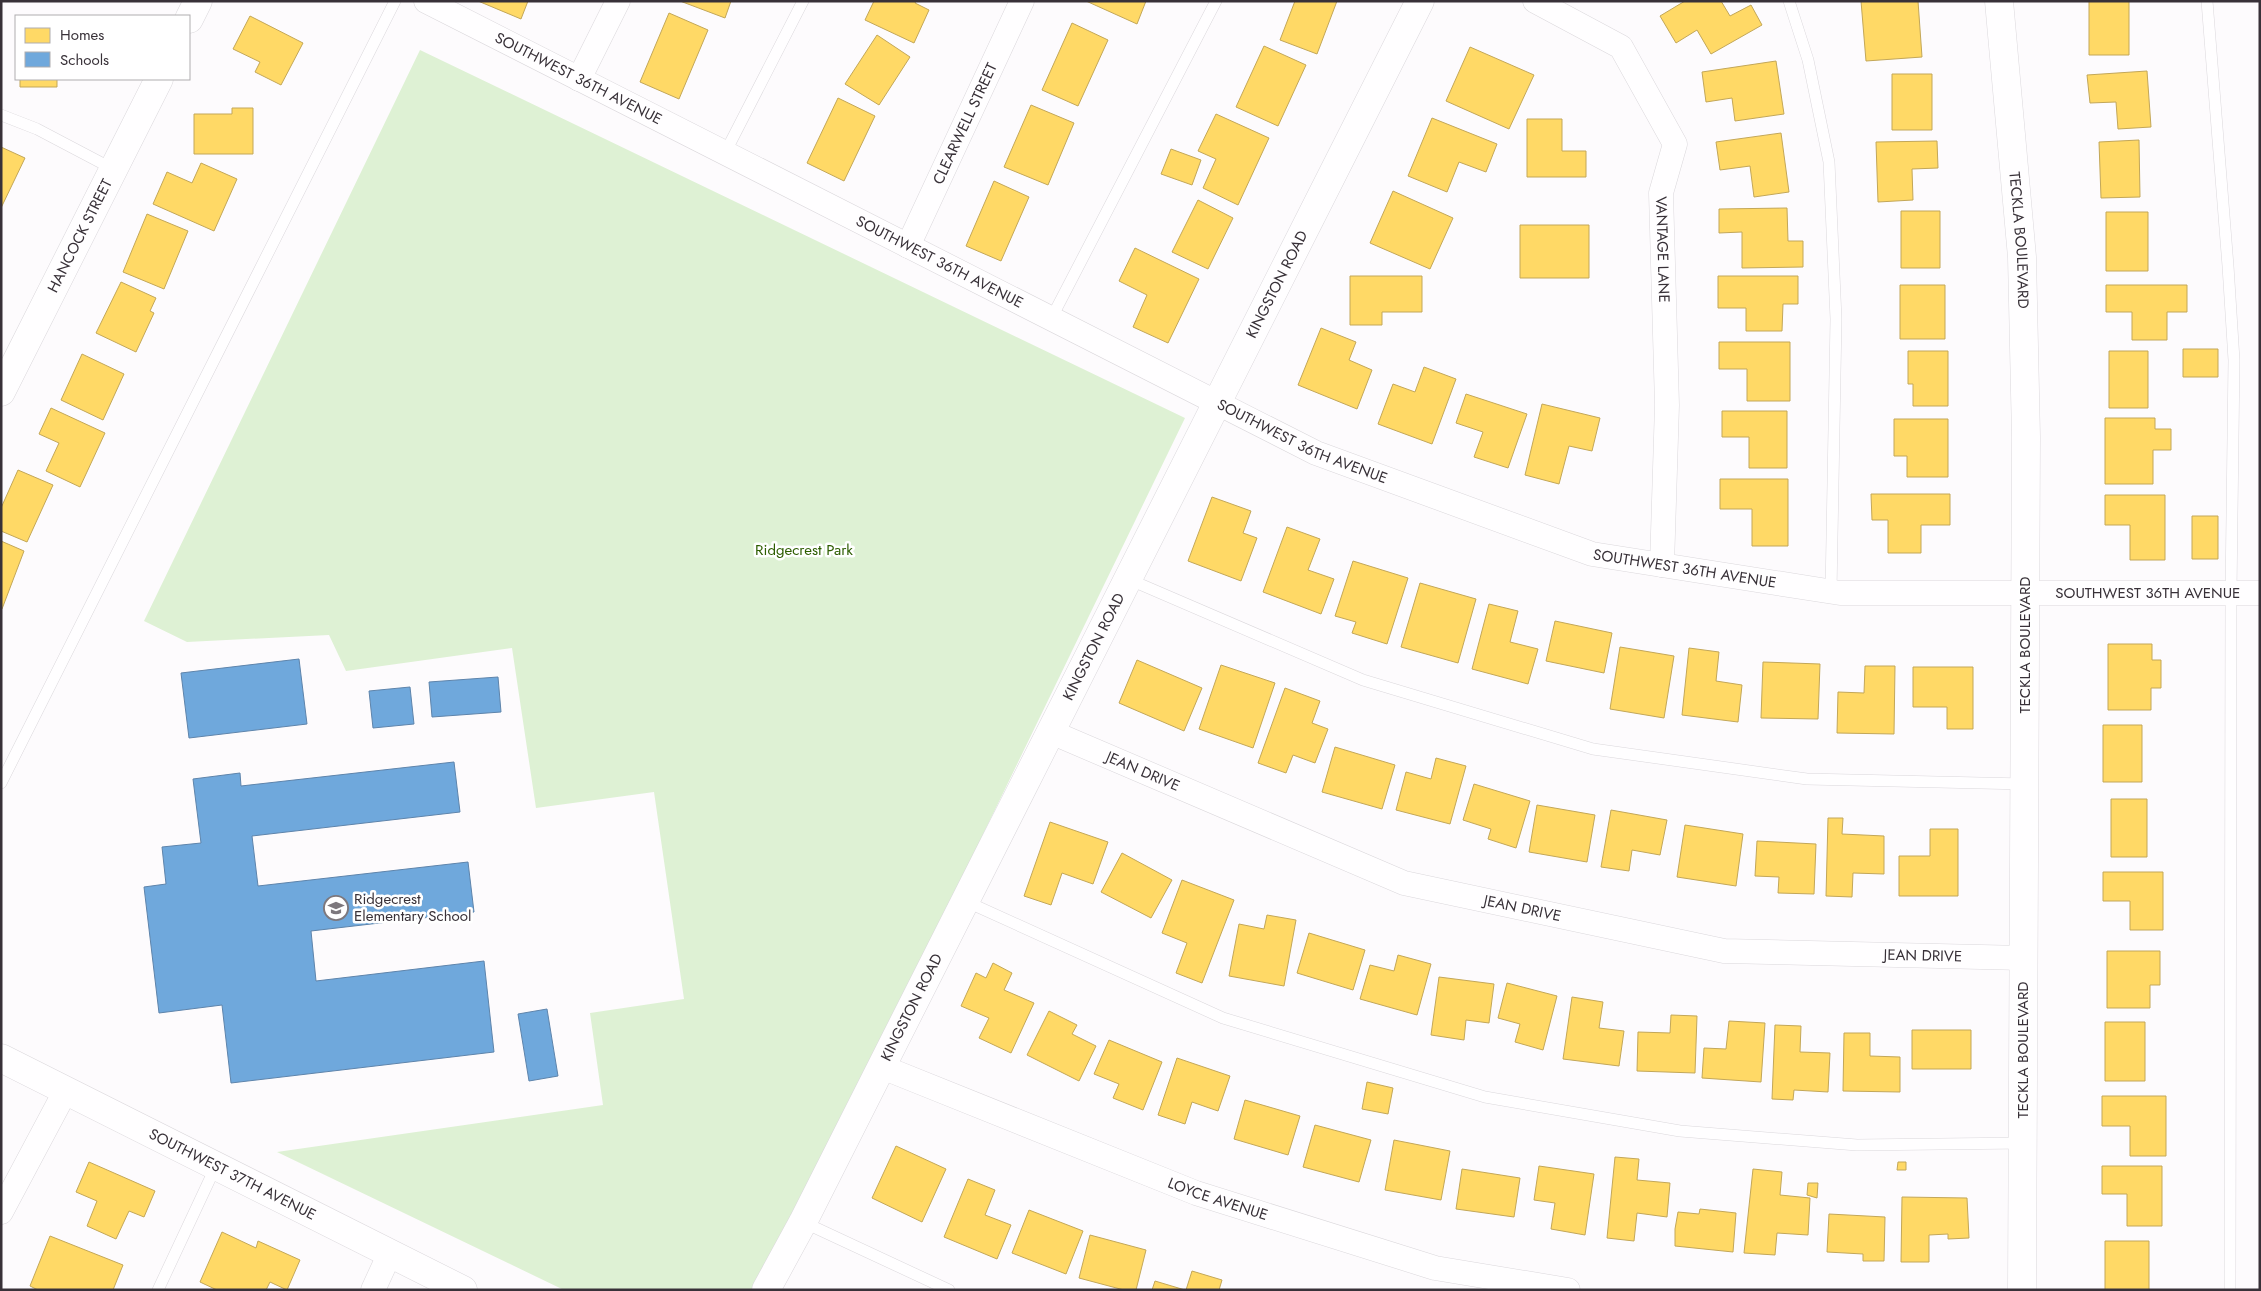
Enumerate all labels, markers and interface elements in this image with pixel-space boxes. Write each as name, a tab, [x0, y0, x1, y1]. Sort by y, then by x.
legend	[15, 15, 190, 80]
text: Homes	[60, 24, 104, 46]
street label: SOUTHWEST 36TH AVENUE	[491, 27, 666, 130]
text: Schools	[60, 49, 109, 71]
street label: CLEARWELL STREET	[927, 59, 1003, 188]
street label: TECKLA BOULEVARD	[2003, 171, 2034, 309]
street label: HANCOCK STREET	[42, 175, 118, 296]
street label: VANTAGE LANE	[1650, 196, 1675, 303]
street label: SOUTHWEST 36TH AVENUE	[852, 210, 1027, 314]
street label: KINGSTON ROAD	[1240, 227, 1313, 342]
street label: SOUTHWEST 36TH AVENUE	[1213, 394, 1391, 489]
park label: Ridgecrest Park	[755, 539, 853, 561]
street label: SOUTHWEST 36TH AVENUE	[1592, 543, 1778, 594]
street label: TECKLA BOULEVARD	[2014, 576, 2036, 714]
street label: SOUTHWEST 36TH AVENUE	[2055, 582, 2240, 604]
street label: KINGSTON ROAD	[1057, 589, 1130, 704]
street label: JEAN DRIVE	[1101, 745, 1183, 797]
place label: Ridgecrest Elementary School	[354, 888, 471, 927]
street label: JEAN DRIVE	[1480, 889, 1563, 927]
school or university icon: Ridgecrest Elementary School	[323, 895, 349, 921]
street label: JEAN DRIVE	[1881, 944, 1962, 968]
street label: KINGSTON ROAD	[875, 950, 948, 1065]
street label: TECKLA BOULEVARD	[2012, 981, 2034, 1119]
street label: SOUTHWEST 37TH AVENUE	[145, 1123, 320, 1225]
street label: LOYCE AVENUE	[1165, 1172, 1271, 1226]

